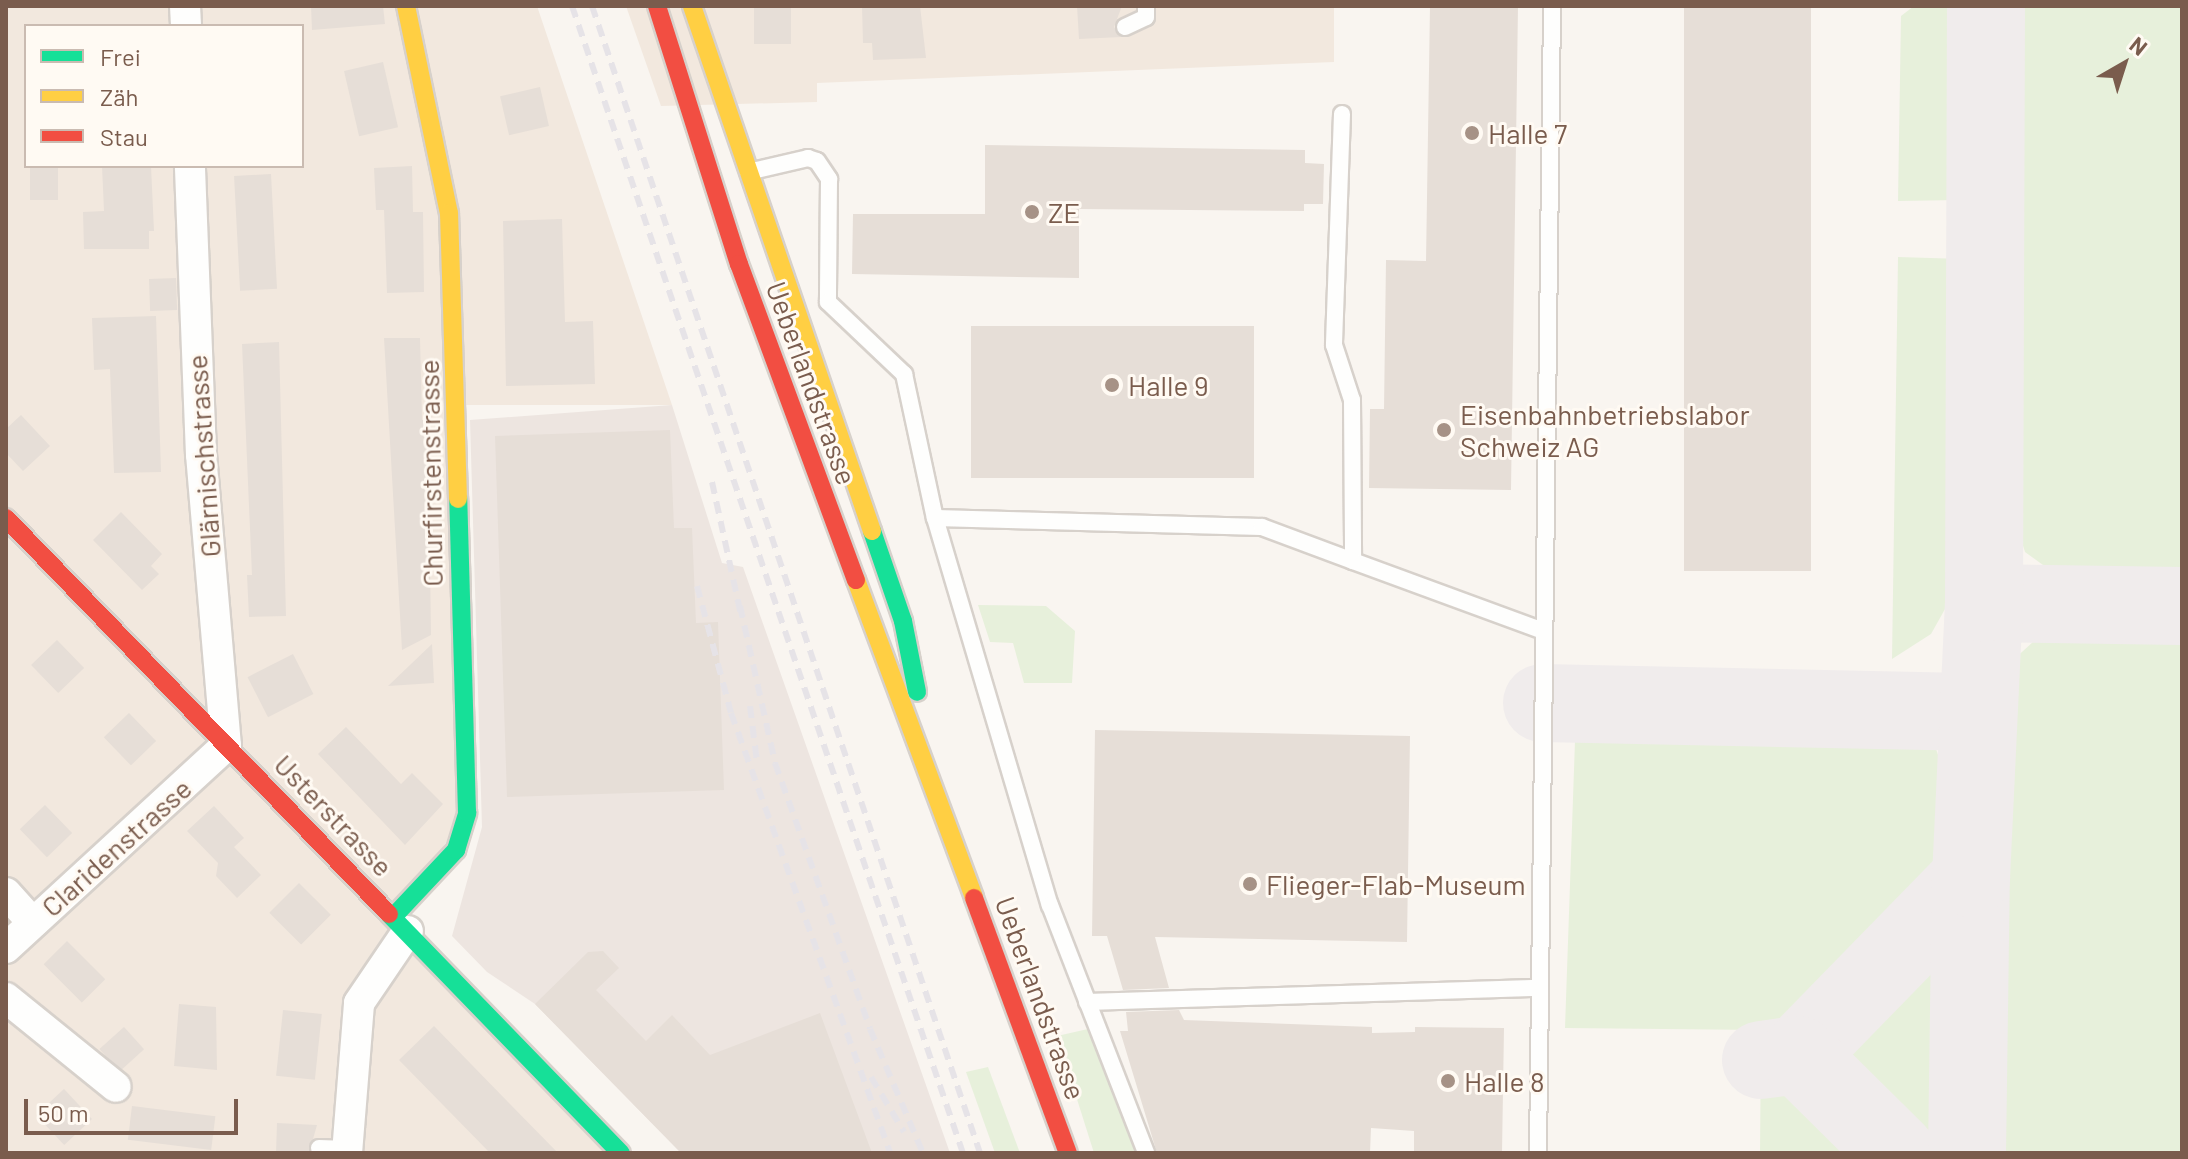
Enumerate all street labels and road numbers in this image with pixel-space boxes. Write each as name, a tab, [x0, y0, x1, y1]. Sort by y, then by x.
street label: Ueberlandstrasse	[760, 277, 864, 489]
street label: Glärnischstrasse	[179, 354, 227, 558]
street label: Churfirstenstrasse	[411, 359, 449, 587]
street label: Usterstrasse	[268, 747, 400, 883]
street label: Claridenstrasse	[34, 771, 198, 923]
street label: Ueberlandstrasse	[989, 892, 1093, 1104]

